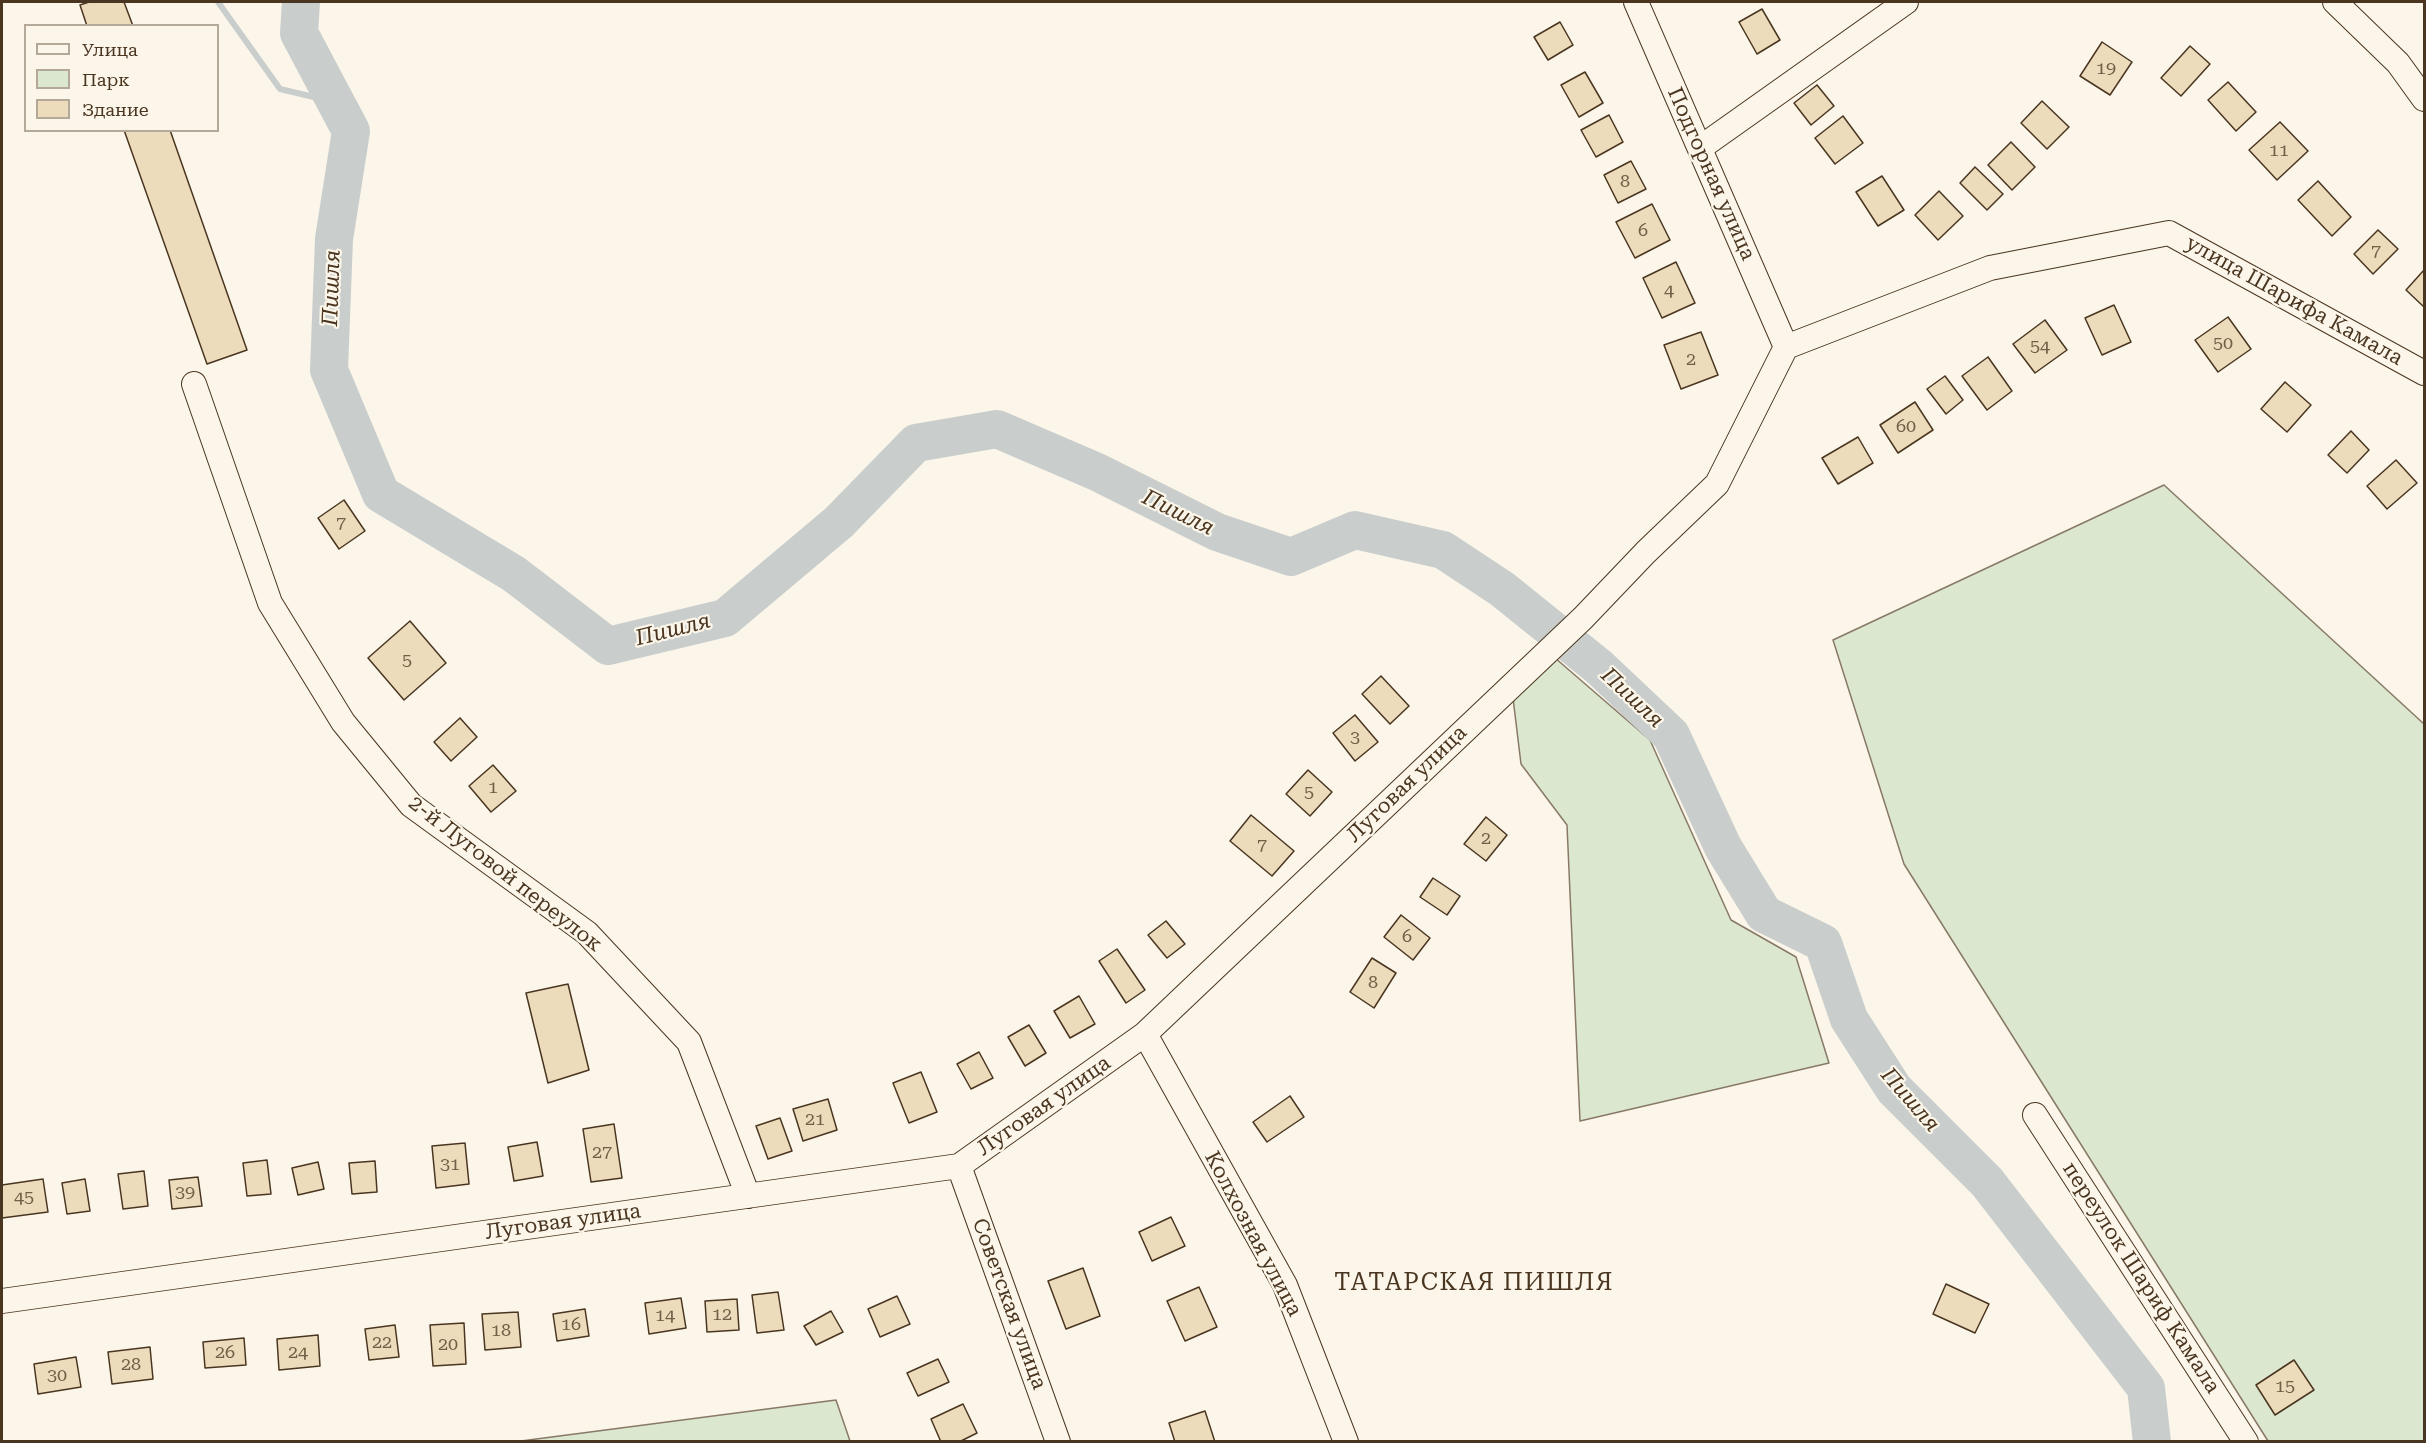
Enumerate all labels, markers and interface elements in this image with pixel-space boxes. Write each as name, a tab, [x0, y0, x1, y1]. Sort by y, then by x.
legend	[24, 24, 219, 132]
text: Улица	[82, 39, 138, 60]
house number: 19	[2096, 58, 2116, 80]
text: Парк	[82, 69, 130, 90]
street label: Подгорная улица	[1662, 84, 1760, 264]
text: Здание	[82, 99, 149, 120]
house number: 11	[2269, 140, 2289, 162]
house number: 8	[1620, 171, 1630, 193]
house number: 6	[1638, 220, 1648, 242]
street label: улица Шарифа Камала	[2181, 231, 2407, 371]
house number: 7	[2371, 241, 2381, 263]
water label: Пишля	[317, 249, 347, 327]
house number: 4	[1664, 280, 1674, 302]
house number: 50	[2213, 333, 2233, 355]
house number: 54	[2030, 336, 2050, 358]
house number: 2	[1686, 349, 1696, 371]
house number: 60	[1896, 416, 1916, 438]
water label: Пишля	[1138, 484, 1218, 542]
house number: 7	[336, 513, 346, 535]
water label: Пишля	[633, 608, 713, 652]
house number: 5	[402, 650, 412, 672]
water label: Пишля	[1595, 662, 1669, 734]
street label: Луговая улица	[1342, 720, 1472, 848]
house number: 3	[1350, 727, 1360, 749]
house number: 1	[488, 777, 498, 799]
house number: 5	[1304, 782, 1314, 804]
street label: 2-й Луговой переулок	[403, 791, 607, 957]
house number: 2	[1481, 828, 1491, 850]
house number: 7	[1257, 835, 1267, 857]
house number: 6	[1402, 926, 1412, 948]
house number: 8	[1368, 972, 1378, 994]
street label: Луговая улица	[972, 1051, 1116, 1161]
water label: Пишля	[1875, 1063, 1945, 1137]
house number: 21	[805, 1109, 825, 1131]
house number: 27	[592, 1142, 612, 1164]
street label: Колхозная улица	[1199, 1147, 1307, 1321]
house number: 31	[440, 1154, 460, 1176]
street label: переулок Шариф Камала	[2057, 1158, 2225, 1398]
house number: 39	[175, 1182, 195, 1204]
house number: 45	[14, 1187, 34, 1209]
street label: Луговая улица	[484, 1199, 642, 1245]
street label: Советская улица	[966, 1215, 1052, 1393]
district label: ТАТАРСКАЯ ПИШЛЯ	[1334, 1269, 1614, 1297]
house number: 12	[712, 1304, 732, 1326]
house number: 14	[655, 1305, 675, 1327]
house number: 16	[561, 1314, 581, 1336]
house number: 18	[491, 1320, 511, 1342]
house number: 22	[372, 1332, 392, 1354]
house number: 20	[438, 1334, 458, 1356]
house number: 26	[215, 1342, 235, 1364]
house number: 24	[288, 1342, 308, 1364]
house number: 28	[121, 1354, 141, 1376]
house number: 30	[47, 1365, 67, 1387]
house number: 15	[2275, 1376, 2295, 1398]

